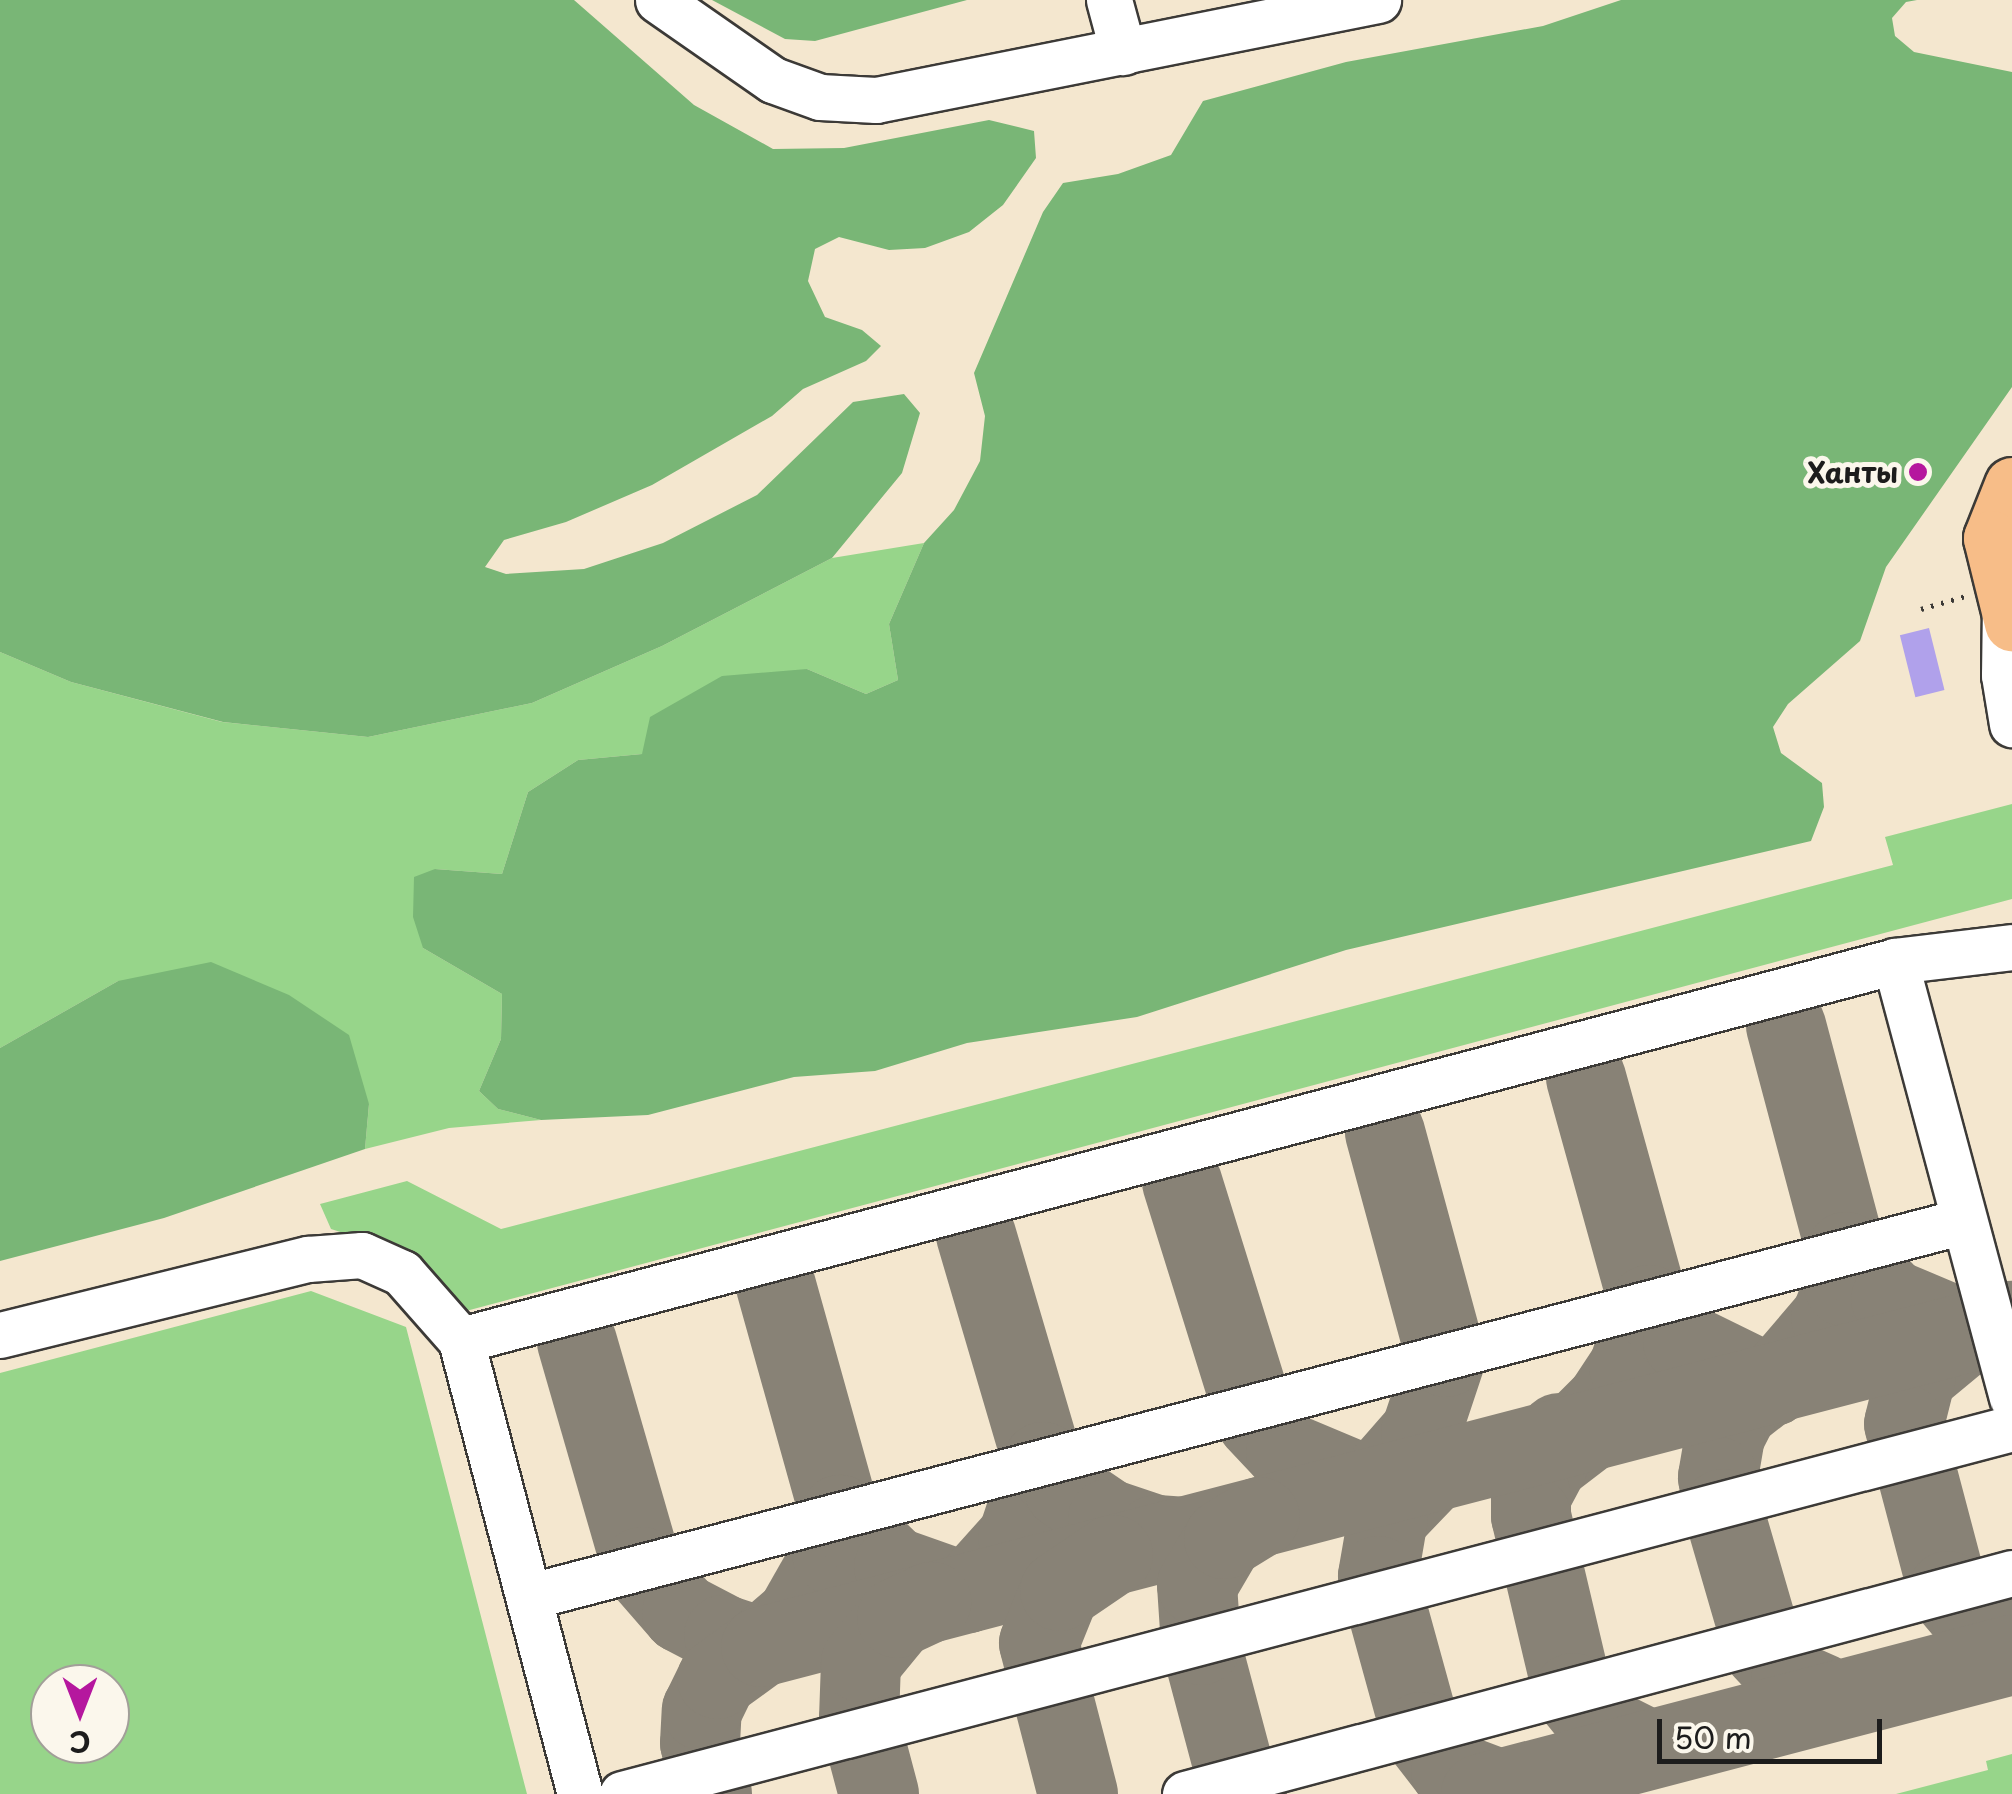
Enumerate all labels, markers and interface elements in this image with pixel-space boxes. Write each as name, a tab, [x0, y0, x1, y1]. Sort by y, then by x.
place label: Ханты	[1808, 455, 1898, 489]
marker: Ханты	[1907, 461, 1929, 483]
north arrow	[30, 1664, 130, 1764]
scale bar	[1662, 1699, 1887, 1761]
text: 50 m	[1674, 1714, 1752, 1759]
text: С	[69, 1721, 91, 1764]

